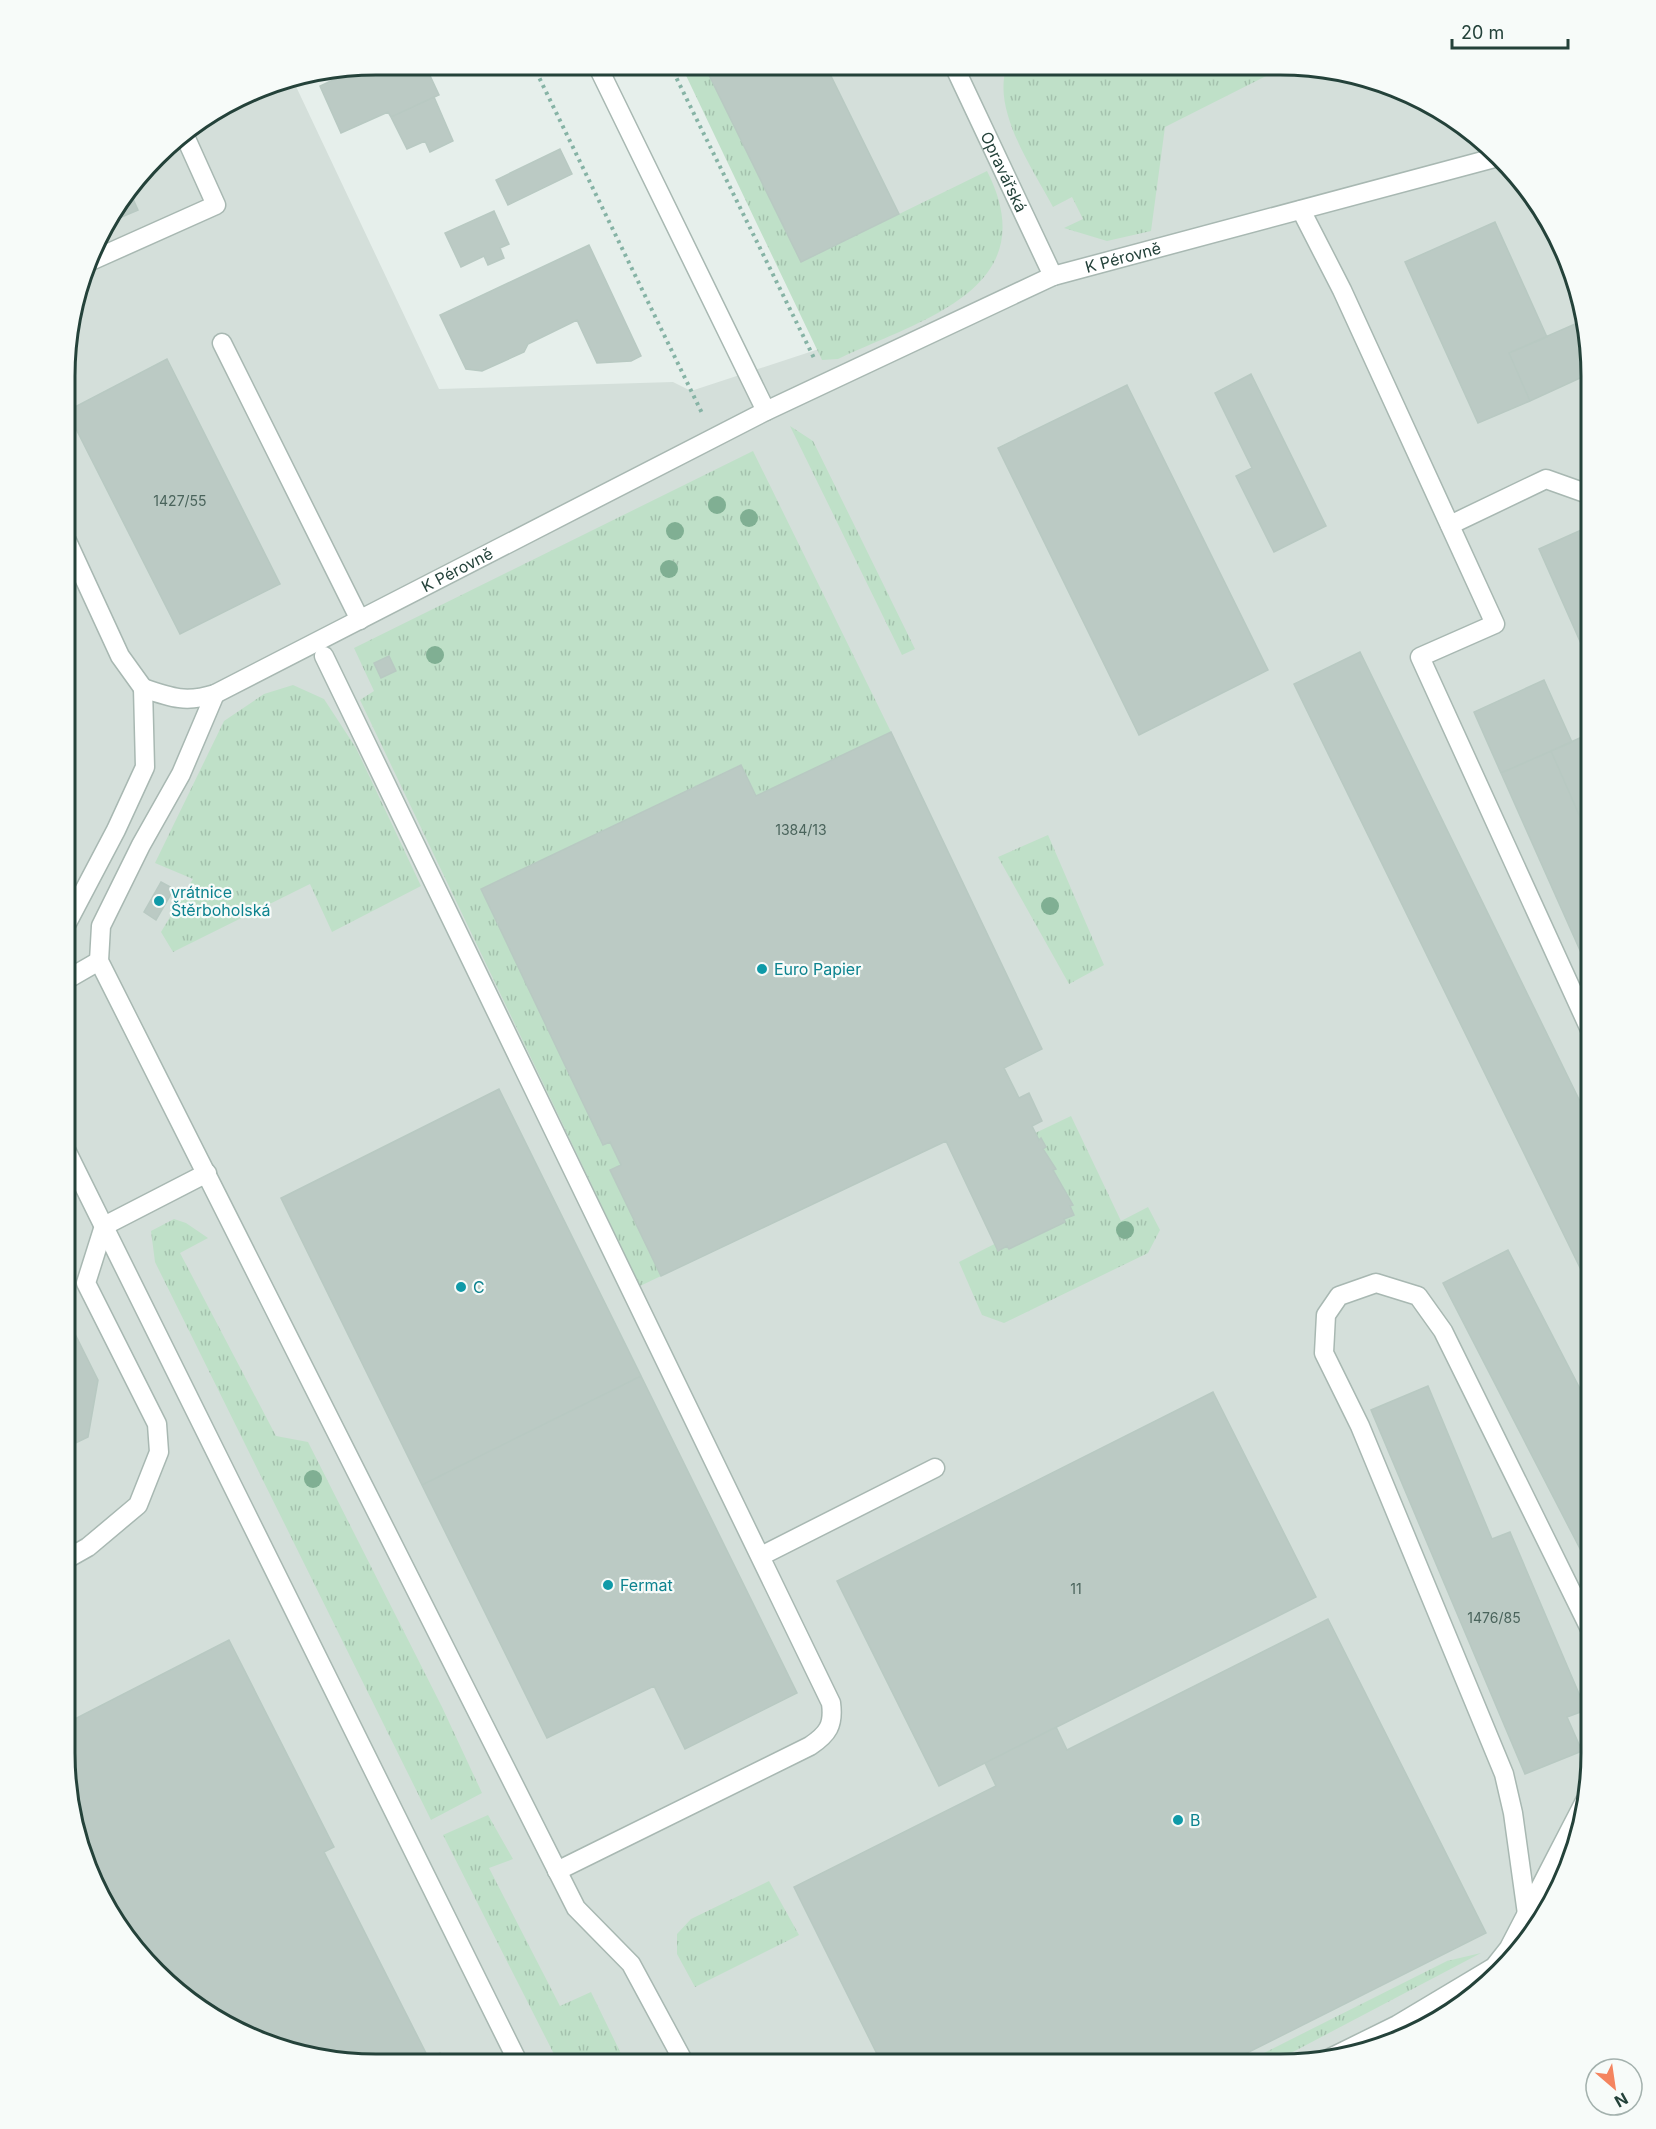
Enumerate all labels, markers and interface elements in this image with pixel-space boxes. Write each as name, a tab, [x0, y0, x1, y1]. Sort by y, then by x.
scale bar	[1452, 12, 1568, 50]
text: 20 m	[1461, 22, 1504, 43]
street label: Opravářská	[976, 128, 1031, 215]
street label: K Pérovně	[1083, 238, 1163, 277]
house number: 1427/55	[153, 492, 207, 509]
street label: K Pérovně	[418, 543, 496, 596]
house number: 1384/13	[775, 821, 827, 838]
place label: vrátnice Štěrboholská	[171, 882, 270, 920]
marker: vrátnice Štěrboholská	[152, 894, 166, 908]
place label: Euro Papier	[774, 959, 861, 979]
marker: Euro Papier	[755, 962, 769, 976]
place label: C	[473, 1277, 485, 1297]
marker: C	[454, 1280, 468, 1294]
place label: Fermat	[620, 1575, 673, 1595]
marker: Fermat	[601, 1578, 615, 1592]
house number: 11	[1070, 1580, 1082, 1597]
house number: 1476/85	[1467, 1609, 1521, 1626]
place label: B	[1190, 1810, 1200, 1830]
marker: B	[1171, 1813, 1185, 1827]
north arrow	[1584, 2057, 1644, 2117]
text: N	[1611, 2088, 1631, 2112]

